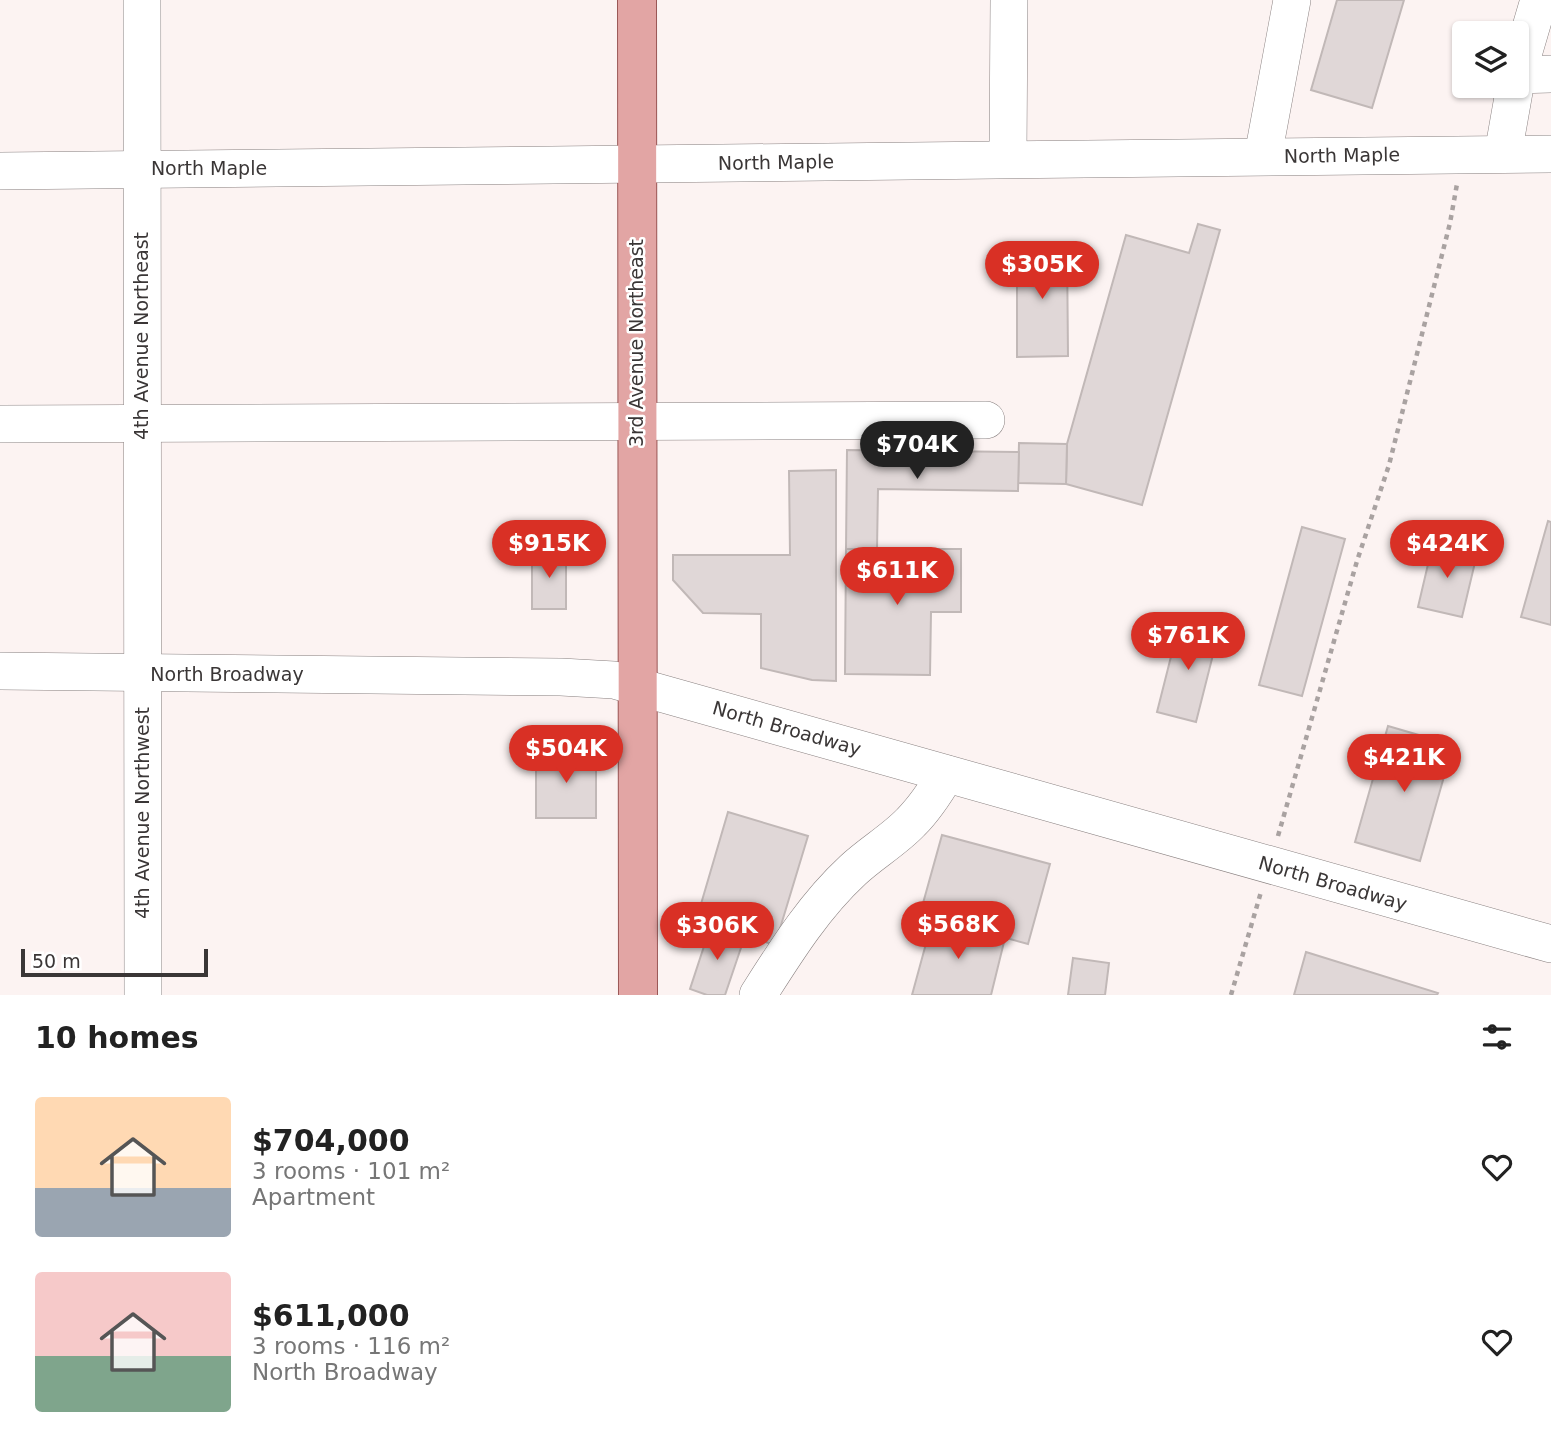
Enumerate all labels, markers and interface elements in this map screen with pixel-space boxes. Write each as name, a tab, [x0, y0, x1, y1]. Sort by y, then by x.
map controls	[1452, 21, 1529, 98]
button: layers	[1452, 21, 1529, 98]
street label: North Maple	[1284, 143, 1400, 167]
street label: North Maple	[718, 150, 834, 174]
street label: North Maple	[151, 157, 267, 179]
street label: 4th Avenue Northeast	[130, 232, 152, 440]
street label: 3rd Avenue Northeast	[625, 239, 647, 447]
pin: $305K	[993, 242, 1091, 301]
text: $305K	[1001, 251, 1083, 277]
pin: $704K	[868, 421, 966, 481]
text: $704K	[876, 431, 958, 457]
pin: $915K	[500, 520, 598, 580]
pin: $424K	[1398, 520, 1496, 580]
text: $915K	[508, 530, 590, 556]
text: $424K	[1406, 530, 1488, 556]
pin: $611K	[848, 548, 946, 607]
text: $611K	[856, 557, 938, 583]
pin: $761K	[1139, 612, 1237, 672]
text: $761K	[1147, 622, 1229, 648]
street label: North Broadway	[150, 663, 304, 685]
street label: North Broadway	[710, 696, 864, 760]
street label: 4th Avenue Northwest	[131, 707, 153, 919]
pin: $504K	[517, 726, 615, 785]
pin: $421K	[1355, 734, 1453, 794]
text: $504K	[525, 735, 607, 761]
text: $421K	[1363, 744, 1445, 770]
street label: North Broadway	[1256, 851, 1410, 915]
pin: $306K	[668, 902, 766, 962]
pin: $568K	[909, 902, 1007, 961]
text: $568K	[917, 911, 999, 937]
text: $306K	[676, 912, 758, 938]
scale bar	[21, 946, 208, 978]
text: 50 m	[32, 950, 81, 972]
icon: filters	[1478, 1018, 1516, 1056]
text: 10 homes	[35, 1020, 199, 1055]
text: $704,000	[252, 1123, 410, 1158]
icon: home	[91, 1125, 175, 1209]
icon: heart	[1478, 1148, 1516, 1186]
text: 3 rooms · 101 m²	[252, 1158, 450, 1184]
text: Apartment	[252, 1184, 375, 1210]
text: $611,000	[252, 1298, 410, 1333]
icon: home	[91, 1300, 175, 1384]
icon: heart	[1478, 1323, 1516, 1361]
text: 3 rooms · 116 m²	[252, 1333, 450, 1359]
text: North Broadway	[252, 1359, 438, 1385]

